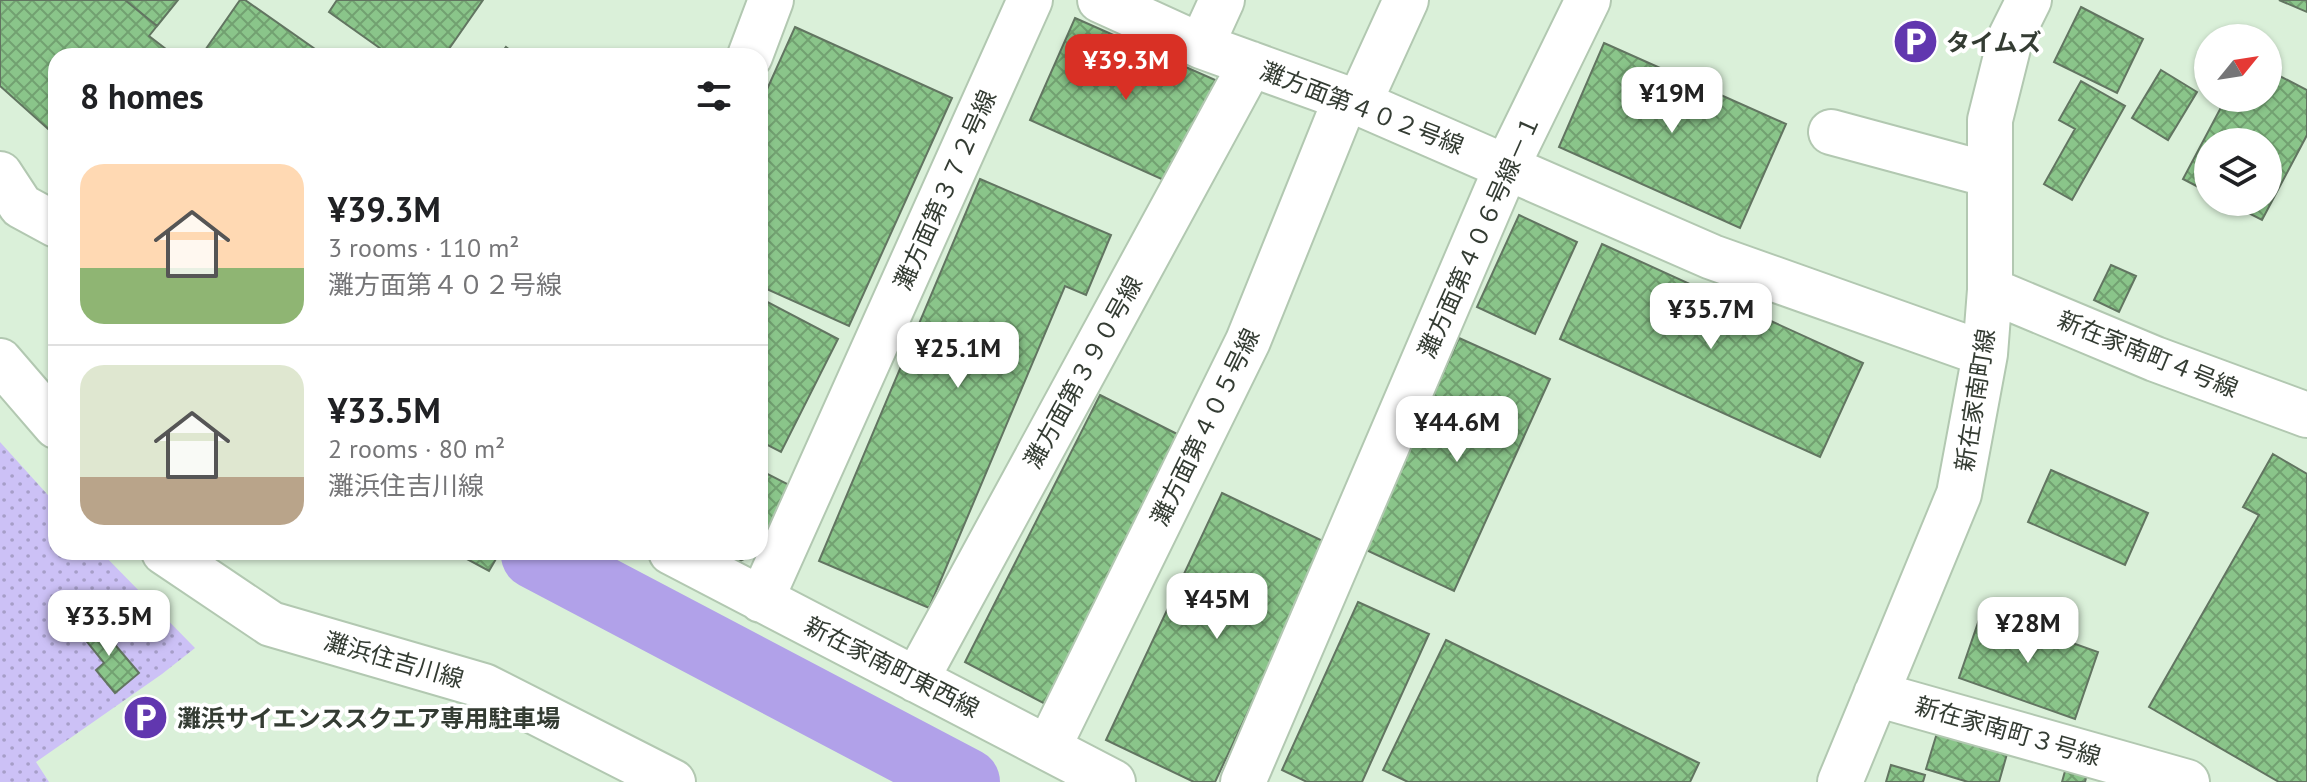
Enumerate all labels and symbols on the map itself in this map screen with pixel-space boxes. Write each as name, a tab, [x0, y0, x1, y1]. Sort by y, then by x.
parking icon: タイムズ	[1891, 18, 1939, 66]
north arrow	[2194, 24, 2282, 112]
place label: タイムズ	[1946, 27, 2042, 58]
pin: ¥39.3M	[1061, 34, 1191, 102]
street label: 灘方面第４０２号線	[1256, 55, 1468, 161]
pin: ¥19M	[1625, 67, 1719, 135]
street label: 灘方面第３７２号線	[887, 85, 1003, 295]
street label: 灘方面第４０６号線－１	[1411, 109, 1547, 363]
street label: 灘方面第３９０号線	[1017, 270, 1149, 474]
pin: ¥35.7M	[1646, 283, 1776, 351]
street label: 新在家南町４号線	[2053, 304, 2243, 404]
pin: ¥25.1M	[893, 322, 1023, 390]
street label: 灘方面第４０５号線	[1144, 323, 1266, 531]
street label: 新在家南町線	[1948, 326, 2002, 474]
pin: ¥44.6M	[1392, 396, 1522, 464]
pin: ¥45M	[1170, 573, 1264, 641]
pin: ¥33.5M	[44, 590, 174, 658]
pin: ¥28M	[1981, 597, 2075, 665]
street label: 新在家南町東西線	[799, 610, 985, 724]
street label: 灘浜住吉川線	[321, 625, 467, 695]
street label: 新在家南町３号線	[1911, 690, 2105, 772]
parking icon: 灘浜サイエンススクエア専用駐車場	[122, 694, 170, 742]
place label: 灘浜サイエンススクエア専用駐車場	[177, 703, 560, 734]

